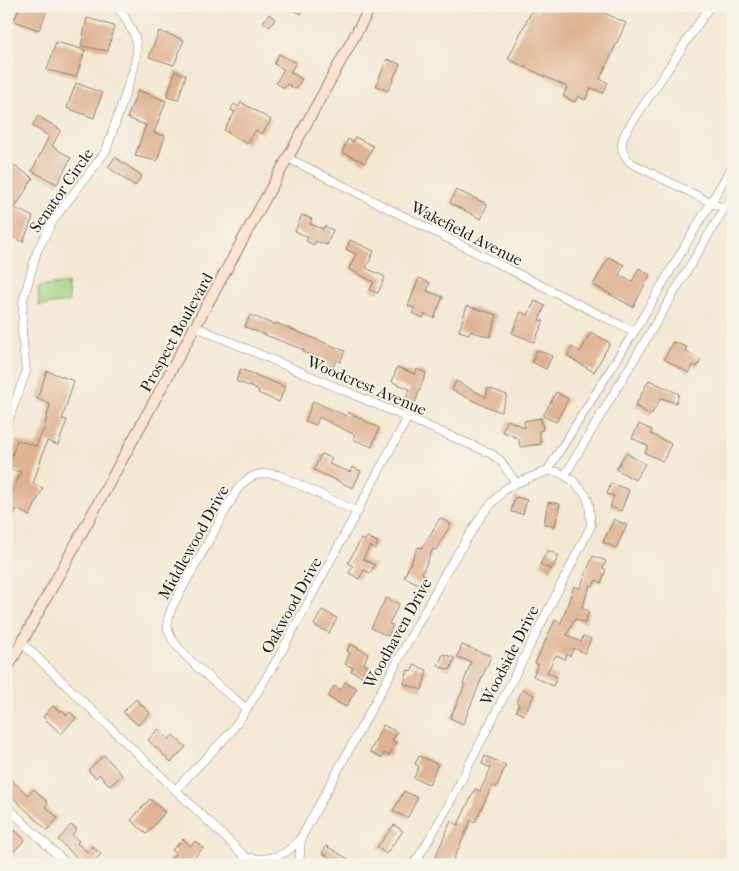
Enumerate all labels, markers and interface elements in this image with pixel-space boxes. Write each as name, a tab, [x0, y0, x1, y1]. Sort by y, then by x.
street label: Senator Circle	[25, 145, 97, 236]
street label: Wakefield Avenue	[407, 197, 526, 270]
street label: Prospect Boulevard	[136, 269, 217, 395]
street label: Woodcrest Avenue	[303, 351, 429, 419]
street label: Middlewood Drive	[154, 482, 233, 603]
street label: Oakwood Drive	[257, 554, 326, 657]
street label: Woodhaven Drive	[359, 575, 436, 693]
street label: Woodside Drive	[476, 602, 543, 709]

